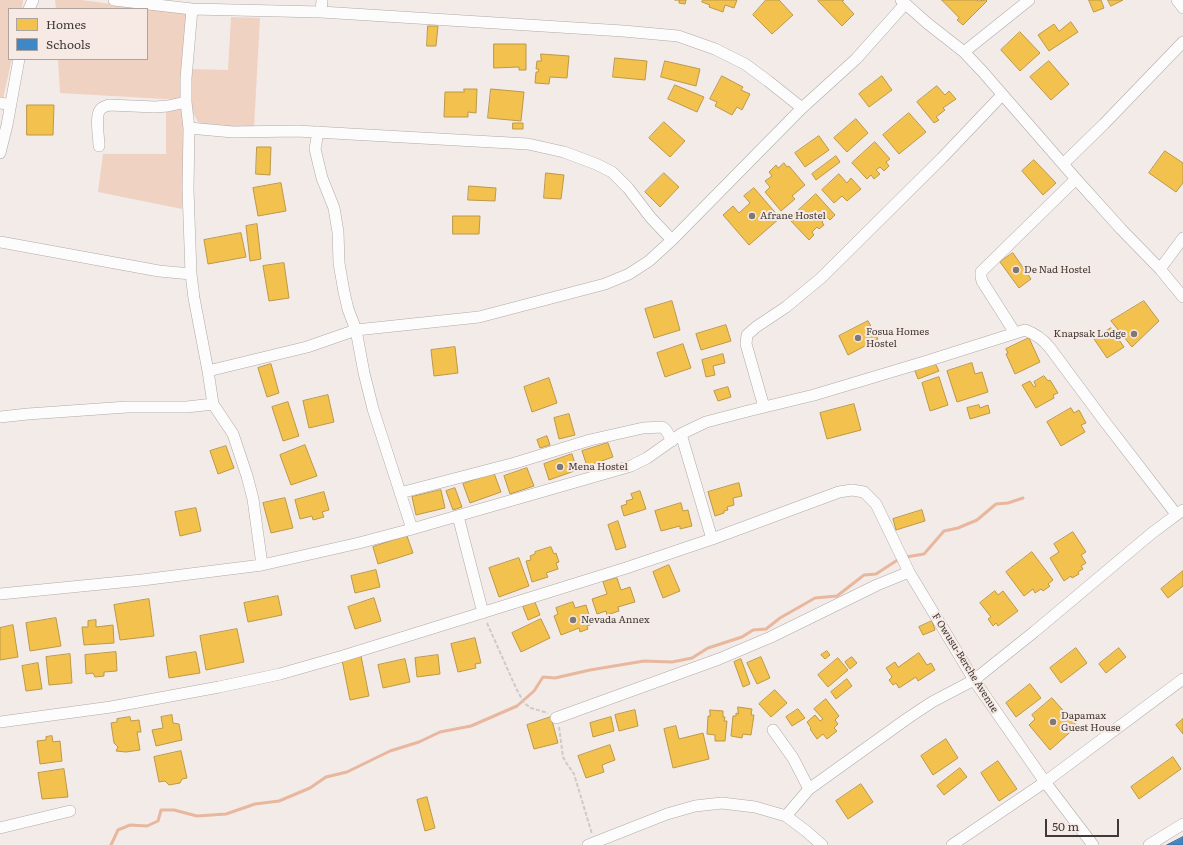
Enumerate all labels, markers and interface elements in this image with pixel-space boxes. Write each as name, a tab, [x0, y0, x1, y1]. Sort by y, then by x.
legend	[8, 8, 148, 60]
text: Homes	[46, 15, 86, 33]
text: Schools	[46, 35, 90, 53]
place label: Afrane Hostel	[760, 210, 826, 222]
marker: Afrane Hostel	[747, 211, 757, 221]
place label: De Nad Hostel	[1024, 264, 1091, 276]
marker: De Nad Hostel	[1011, 265, 1021, 275]
place label: Fosua Homes Hostel	[866, 326, 929, 350]
place label: Knapsak Lodge	[1054, 328, 1126, 340]
marker: Knapsak Lodge	[1129, 329, 1139, 339]
marker: Fosua Homes Hostel	[853, 333, 863, 343]
place label: Mena Hostel	[568, 461, 628, 473]
marker: Mena Hostel	[555, 462, 565, 472]
street label: F Owusu-Berche Avenue	[929, 611, 1001, 715]
place label: Nevada Annex	[581, 614, 650, 626]
marker: Nevada Annex	[568, 615, 578, 625]
place label: Dapamax Guest House	[1061, 710, 1120, 734]
marker: Dapamax Guest House	[1048, 717, 1058, 727]
scale bar	[1047, 811, 1121, 837]
text: 50 m	[1052, 817, 1079, 835]

